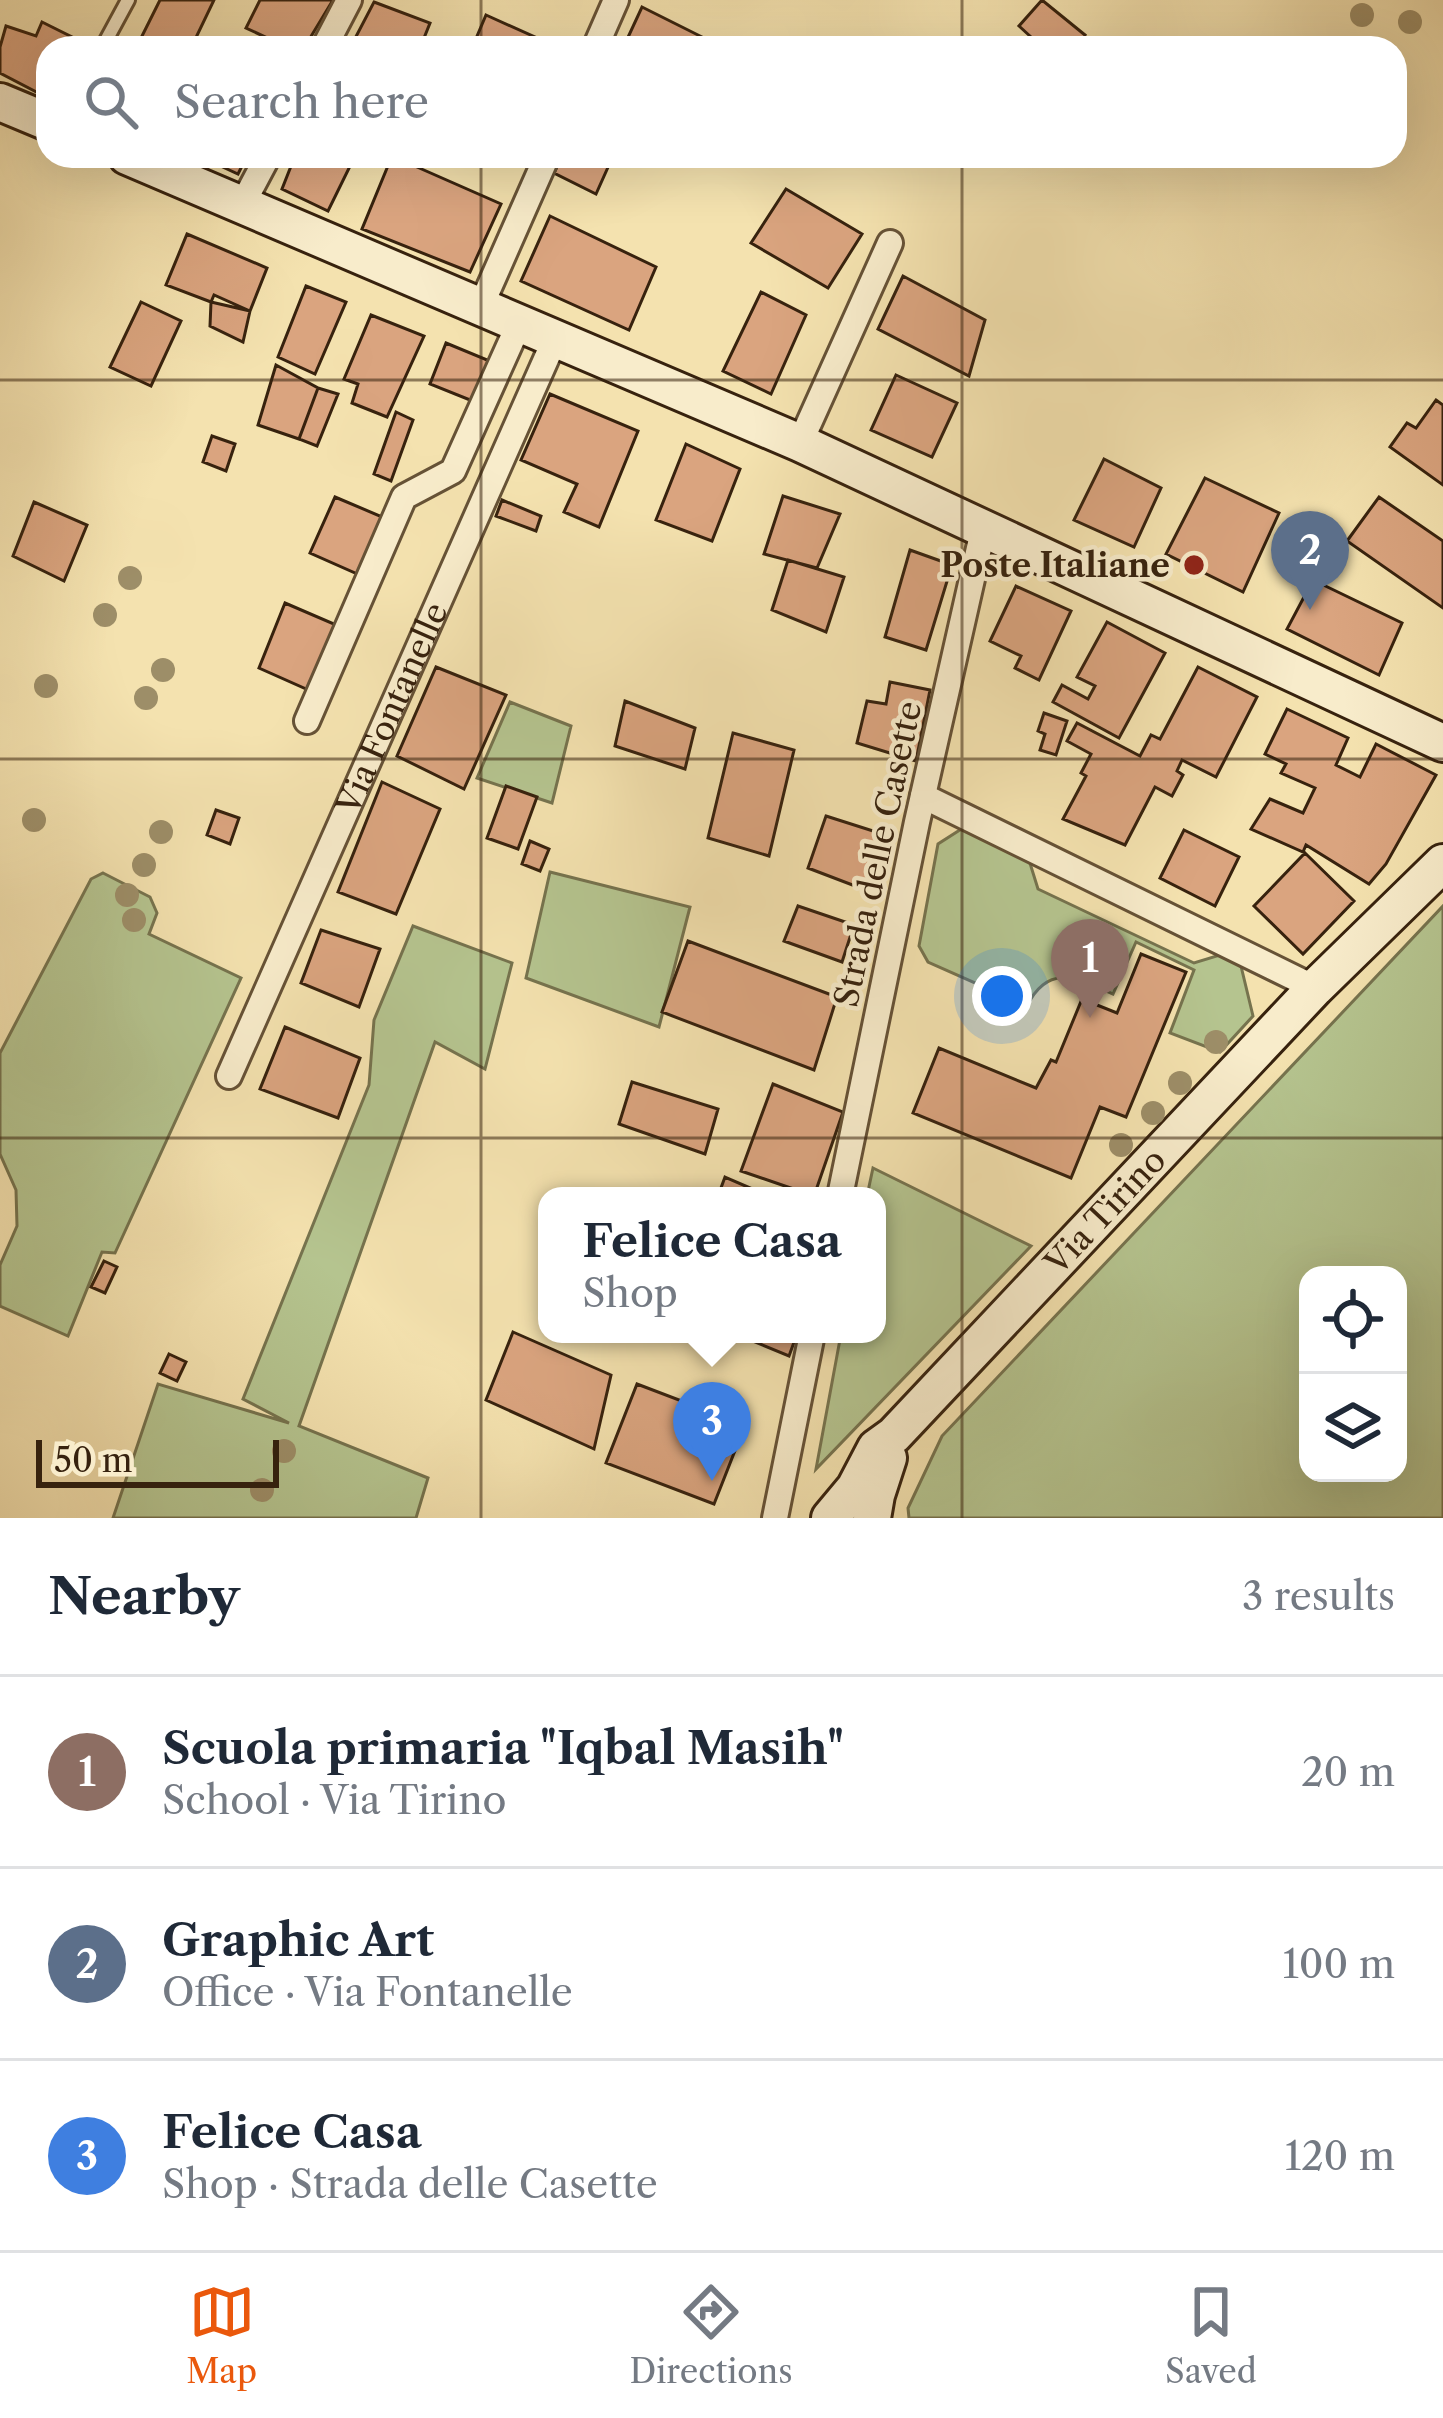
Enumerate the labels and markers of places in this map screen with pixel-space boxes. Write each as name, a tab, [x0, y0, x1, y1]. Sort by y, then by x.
pin: 2	[1271, 511, 1349, 610]
place label: Poste Italiane	[940, 545, 1170, 586]
marker: Poste Italiane	[1181, 552, 1207, 578]
pin: 1	[1051, 919, 1129, 1018]
pin: 3	[673, 1382, 751, 1481]

